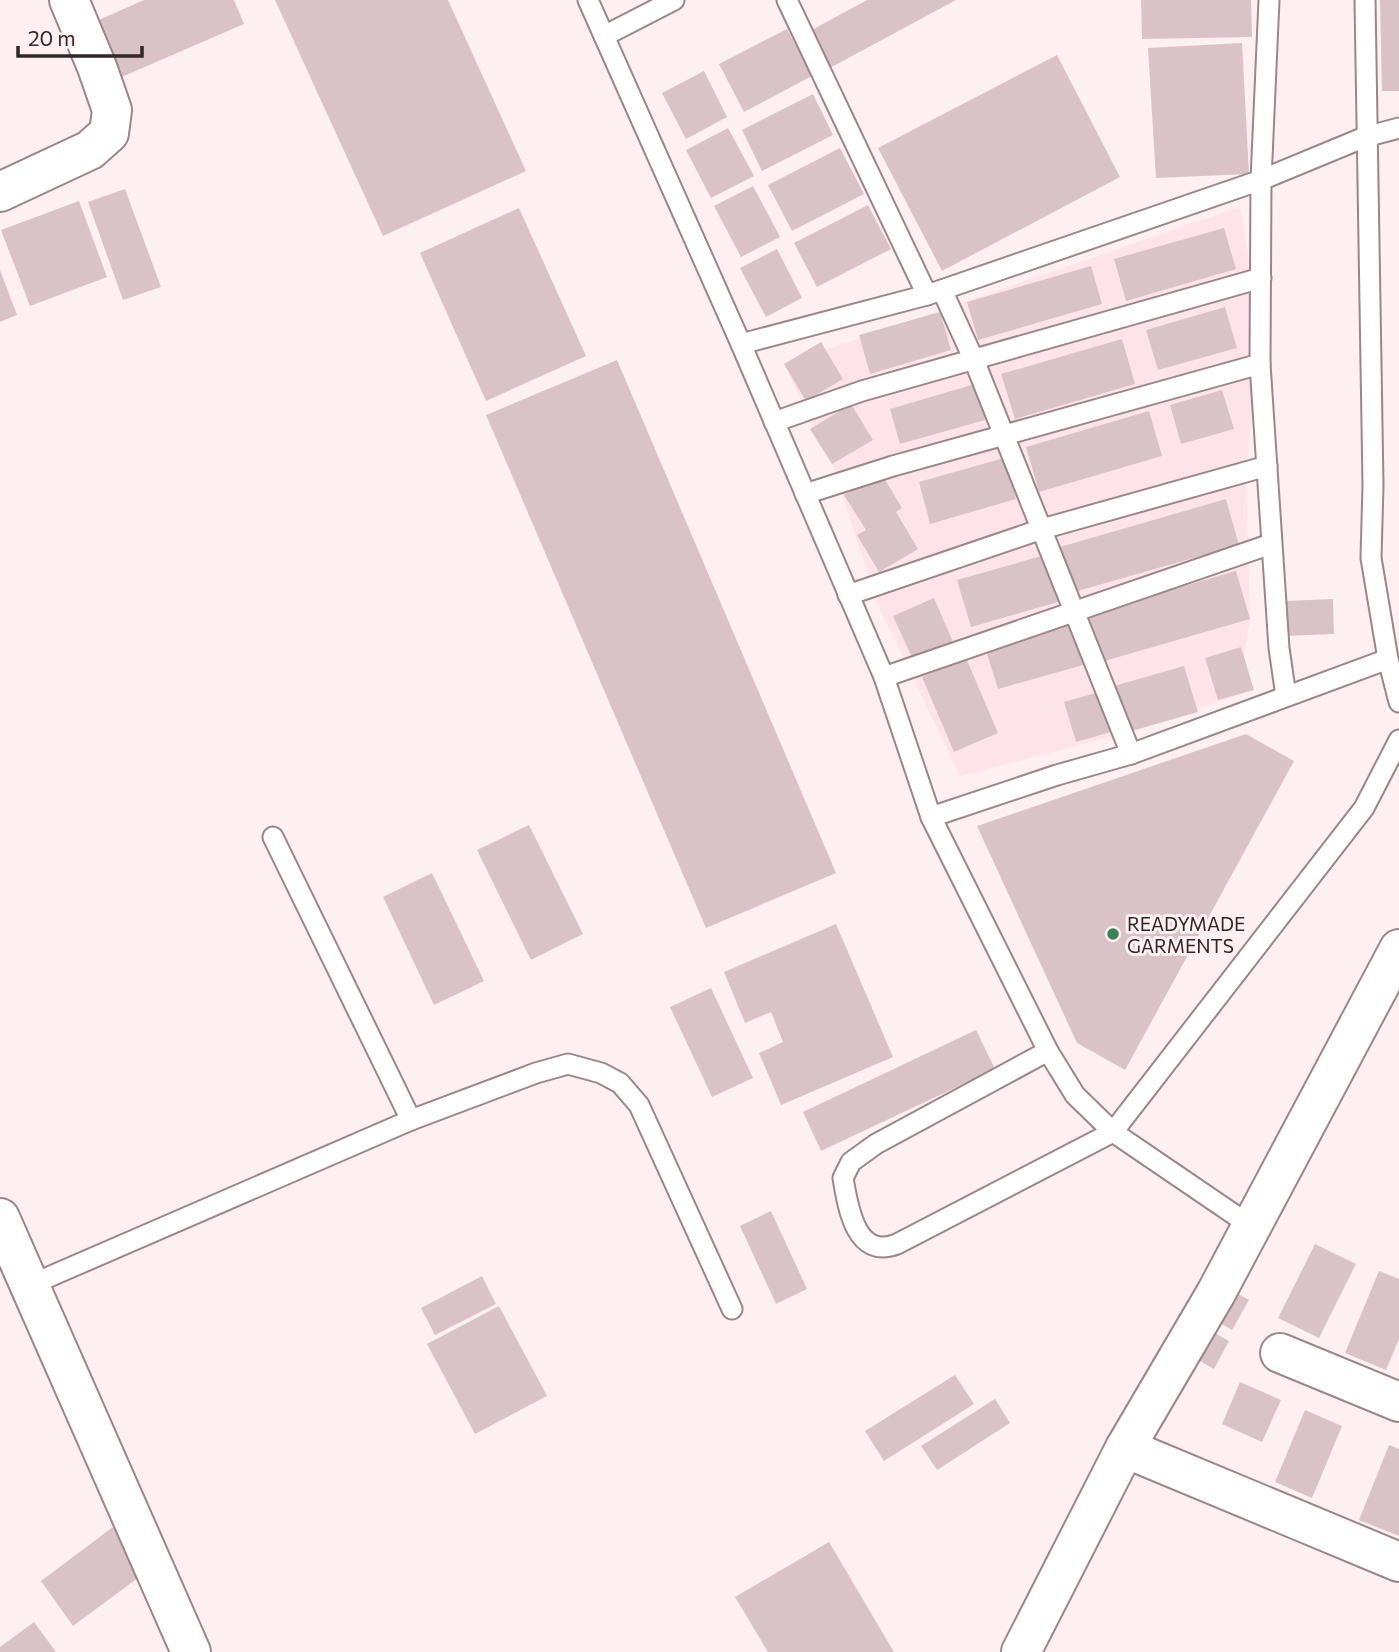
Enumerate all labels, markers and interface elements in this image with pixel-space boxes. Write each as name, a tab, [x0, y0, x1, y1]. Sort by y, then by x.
scale bar	[18, 14, 142, 58]
text: 20 m	[28, 25, 76, 50]
place label: READYMADE GARMENTS	[1127, 912, 1245, 957]
marker: READYMADE GARMENTS	[1105, 926, 1121, 942]

